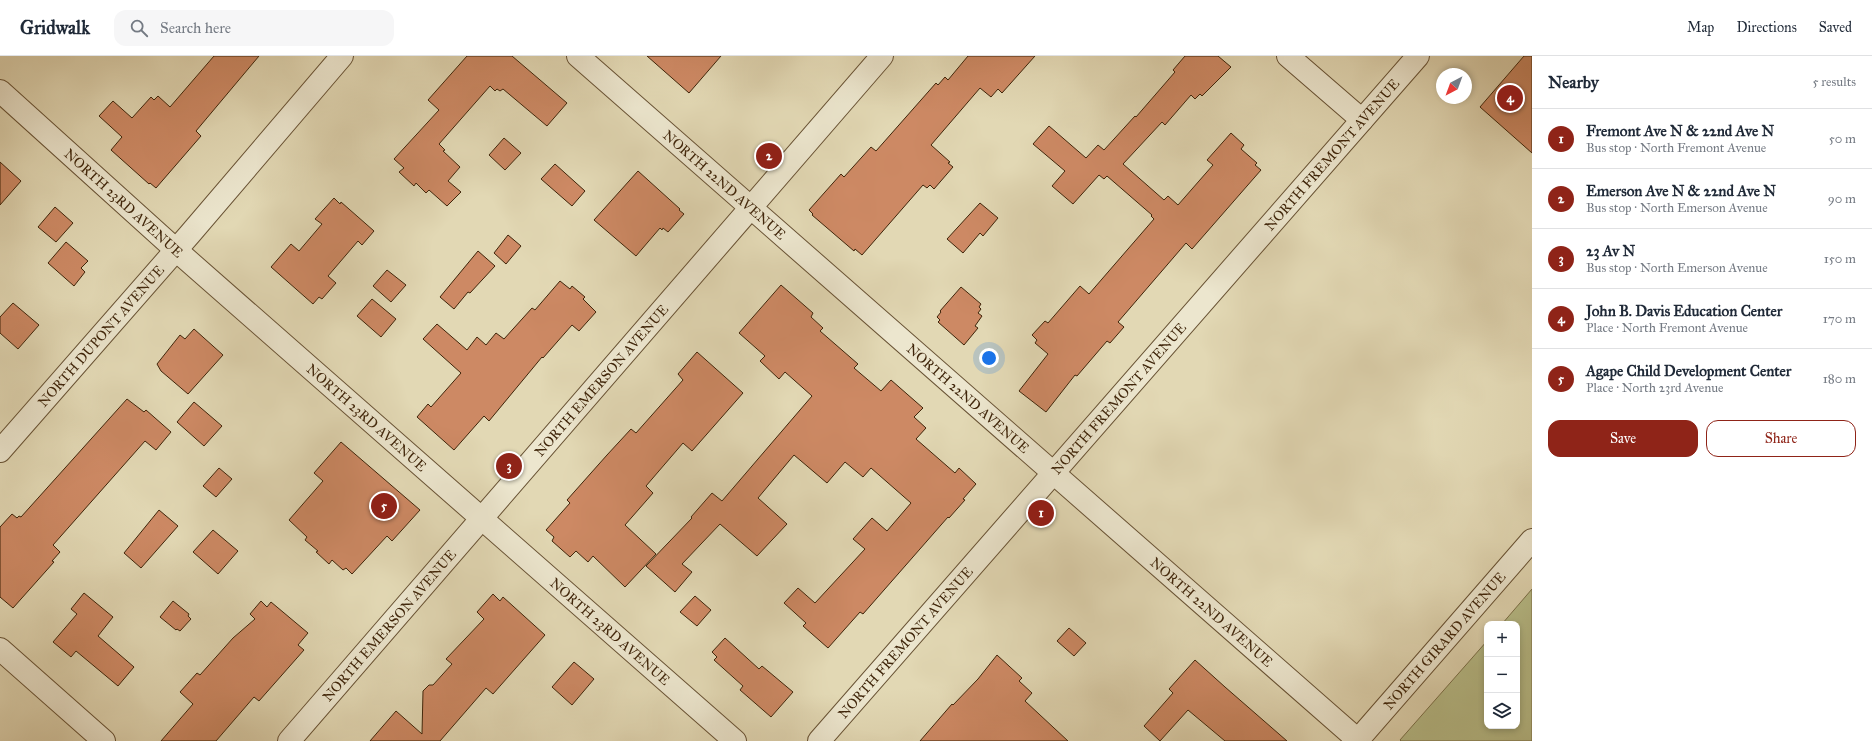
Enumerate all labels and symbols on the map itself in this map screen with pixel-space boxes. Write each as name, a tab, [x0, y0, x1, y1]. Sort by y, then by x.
north arrow	[1436, 68, 1472, 104]
street label: NORTH FREMONT AVENUE	[1261, 76, 1403, 234]
pin: 4	[1497, 83, 1523, 113]
street label: NORTH 22ND AVENUE	[660, 127, 790, 243]
pin: 2	[756, 141, 782, 171]
street label: NORTH 23RD AVENUE	[61, 145, 186, 261]
street label: NORTH DUPONT AVENUE	[35, 262, 168, 411]
street label: NORTH EMERSON AVENUE	[531, 301, 672, 460]
street label: NORTH FREMONT AVENUE	[1048, 319, 1190, 478]
street label: NORTH 22ND AVENUE	[903, 340, 1033, 457]
your location	[979, 348, 999, 368]
street label: NORTH 23RD AVENUE	[303, 361, 430, 475]
pin: 3	[496, 451, 522, 481]
pin: 5	[371, 491, 397, 521]
pin: 1	[1028, 498, 1054, 528]
street label: NORTH EMERSON AVENUE	[319, 546, 460, 705]
street label: NORTH 22ND AVENUE	[1147, 554, 1276, 671]
street label: NORTH FREMONT AVENUE	[835, 563, 977, 722]
street label: NORTH GIRARD AVENUE	[1380, 569, 1509, 713]
street label: NORTH 23RD AVENUE	[546, 574, 673, 689]

